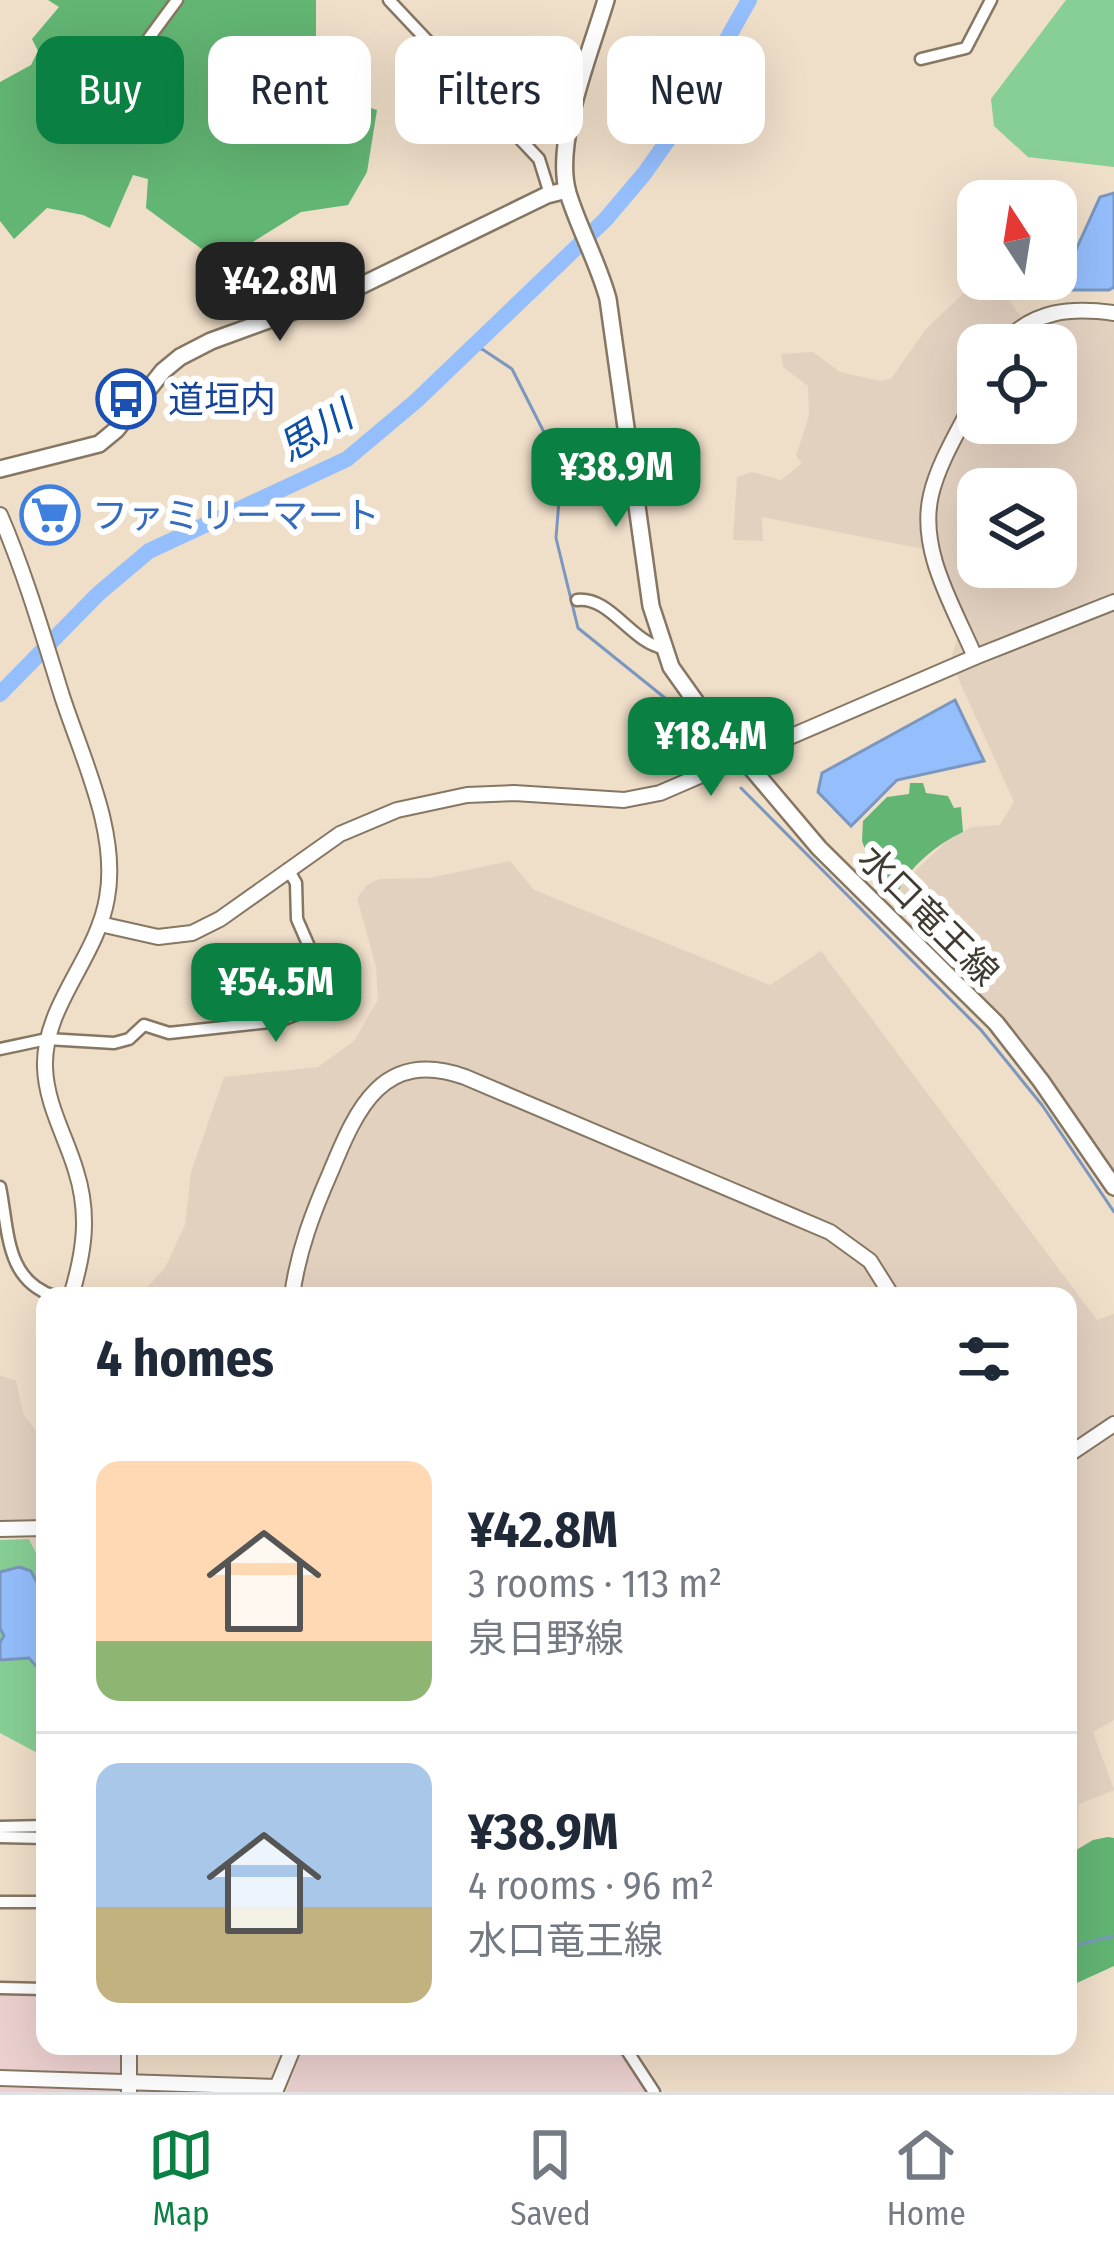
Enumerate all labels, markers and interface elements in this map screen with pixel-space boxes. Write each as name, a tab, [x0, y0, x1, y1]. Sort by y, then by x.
chip: Buy	[36, 36, 184, 144]
chip: Rent	[208, 36, 371, 144]
chip: Filters	[395, 36, 583, 144]
chip: New	[607, 36, 765, 144]
north arrow	[957, 180, 1077, 300]
map controls	[957, 180, 1077, 588]
pin: ¥42.8M	[182, 242, 378, 344]
text: ¥42.8M	[223, 258, 337, 304]
button: locate	[957, 324, 1077, 444]
bus stop icon: 道垣内	[95, 368, 157, 430]
place label: 道垣内	[168, 378, 276, 422]
water label: 思川	[270, 390, 364, 472]
pin: ¥38.9M	[518, 428, 714, 530]
text: ¥38.9M	[558, 444, 674, 490]
button: layers	[957, 468, 1077, 588]
supermarket icon: ファミリーマート	[19, 484, 81, 546]
place label: ファミリーマート	[92, 494, 380, 538]
pin: ¥18.4M	[613, 697, 809, 799]
text: ¥18.4M	[655, 713, 767, 759]
street label: 水口竜王線	[849, 837, 1007, 995]
pin: ¥54.5M	[178, 943, 374, 1045]
text: ¥54.5M	[218, 959, 334, 1005]
icon: filters	[951, 1326, 1017, 1392]
text: 4 homes	[96, 1328, 274, 1390]
text: ¥42.8M	[468, 1499, 618, 1561]
icon: home	[192, 1509, 336, 1653]
text: 3 rooms · 113 m²	[468, 1561, 722, 1607]
text: 泉日野線	[468, 1616, 624, 1662]
text: ¥38.9M	[468, 1801, 619, 1863]
icon: home	[192, 1811, 336, 1955]
text: 4 rooms · 96 m²	[468, 1863, 714, 1909]
text: 水口竜王線	[468, 1918, 663, 1964]
tab: Map	[148, 2122, 214, 2234]
tab: Saved	[510, 2122, 591, 2234]
tab: Home	[887, 2122, 966, 2234]

